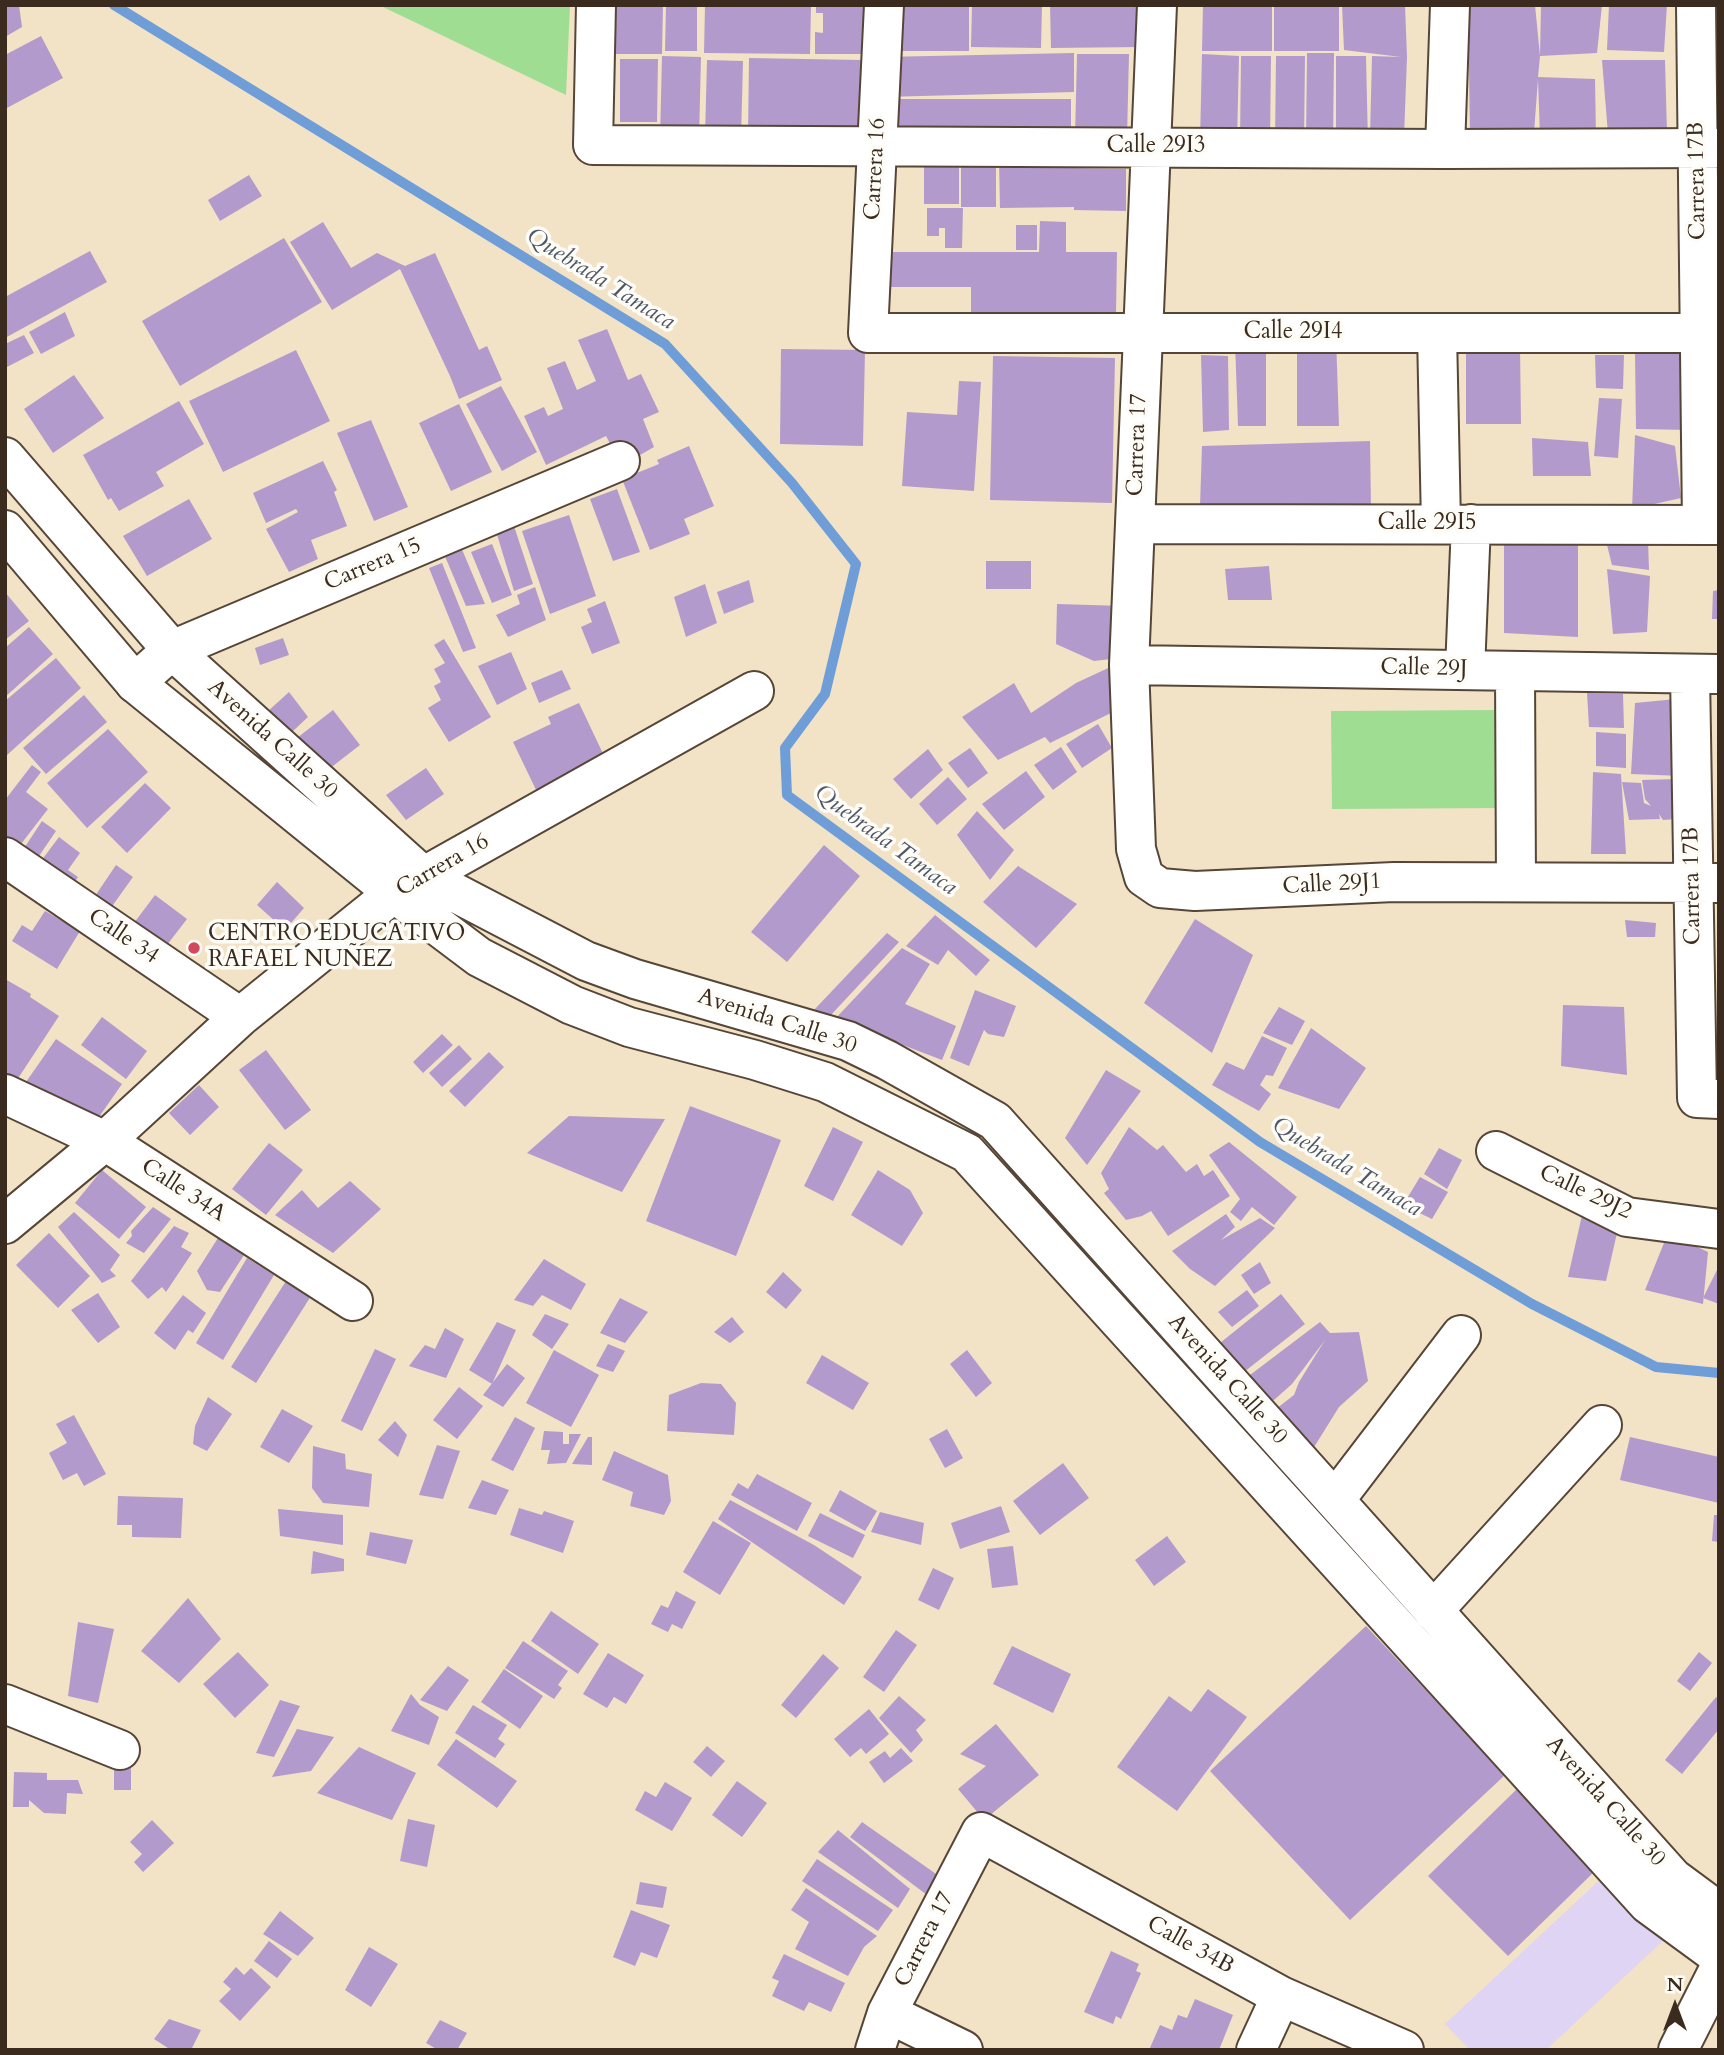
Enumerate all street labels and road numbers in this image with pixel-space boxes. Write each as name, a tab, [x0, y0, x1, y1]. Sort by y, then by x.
street label: Carrera 16	[860, 117, 892, 221]
street label: Carrera 17B	[1683, 122, 1713, 240]
street label: Calle 29I3	[1106, 133, 1206, 161]
street label: Calle 29I4	[1243, 319, 1343, 347]
street label: Carrera 17	[1122, 393, 1154, 497]
street label: Calle 29I5	[1377, 510, 1477, 538]
street label: Carrera 15	[320, 532, 426, 598]
street label: Calle 29J	[1380, 654, 1468, 684]
street label: Avenida Calle 30	[201, 674, 343, 806]
street label: Carrera 17B	[1678, 827, 1708, 945]
street label: Carrera 16	[392, 828, 494, 904]
street label: Calle 29J1	[1282, 869, 1382, 901]
street label: Calle 34	[82, 903, 164, 971]
street label: Avenida Calle 30	[694, 983, 860, 1061]
street label: Calle 34A	[135, 1153, 231, 1229]
street label: Calle 29J2	[1534, 1160, 1636, 1226]
street label: Avenida Calle 30	[1161, 1309, 1293, 1451]
street label: Avenida Calle 30	[1539, 1731, 1671, 1873]
street label: Carrera 17	[889, 1888, 961, 1992]
street label: Calle 34B	[1142, 1911, 1238, 1981]

